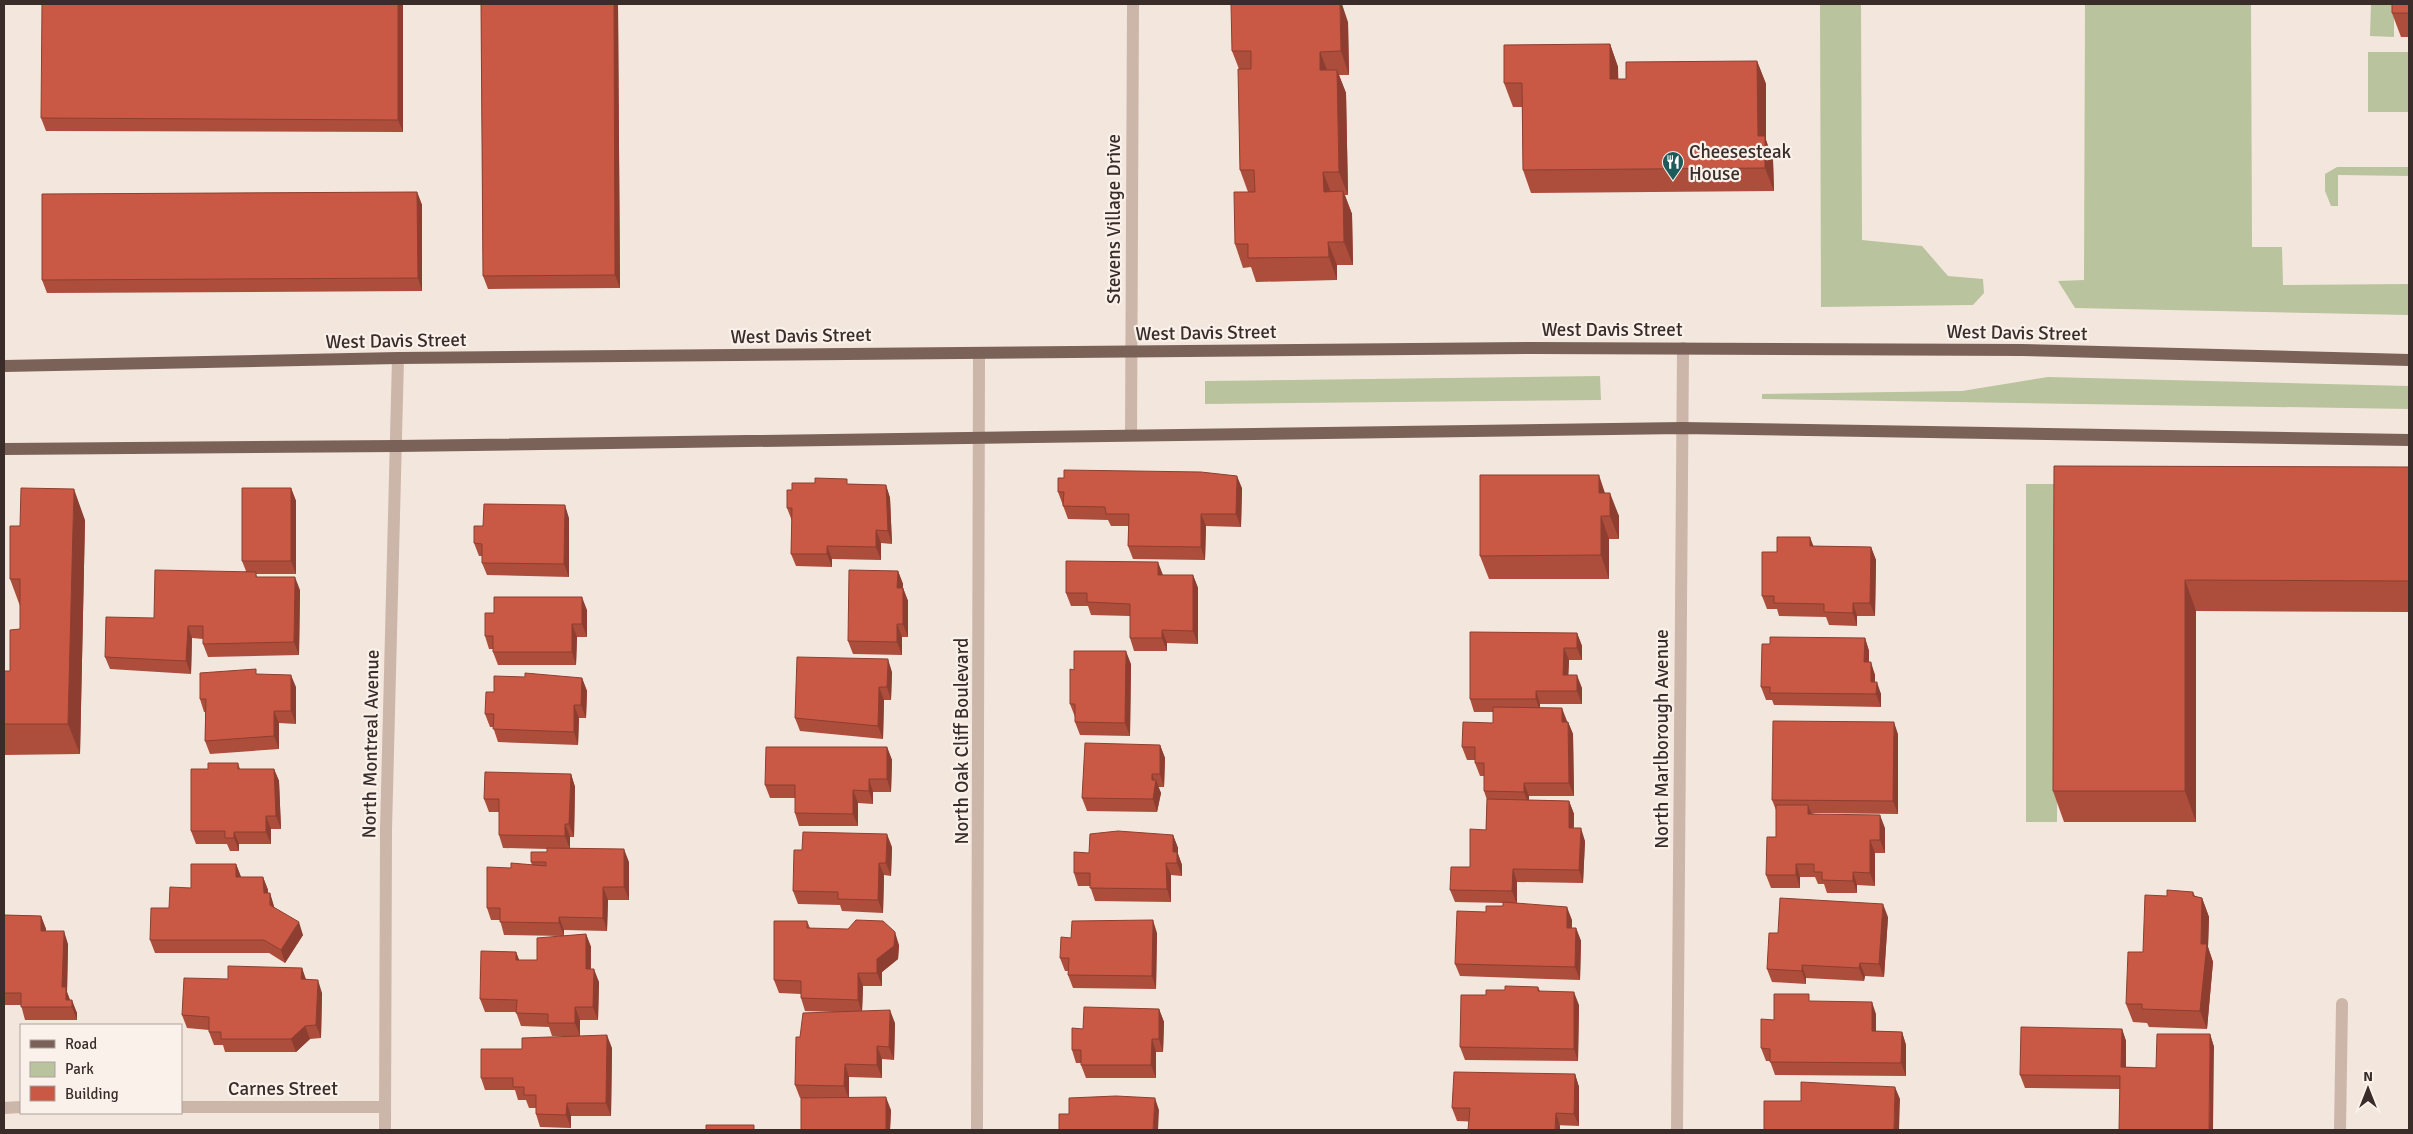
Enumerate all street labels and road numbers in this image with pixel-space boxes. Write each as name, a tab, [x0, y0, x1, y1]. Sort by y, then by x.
street label: Stevens Village Drive	[1102, 134, 1126, 304]
street label: West Davis Street	[1541, 318, 1683, 342]
street label: West Davis Street	[1135, 320, 1277, 346]
street label: West Davis Street	[1946, 320, 2088, 346]
street label: West Davis Street	[730, 323, 872, 349]
street label: West Davis Street	[325, 328, 467, 354]
street label: North Marlborough Avenue	[1650, 629, 1674, 849]
street label: North Oak Cliff Boulevard	[950, 638, 974, 844]
street label: North Montreal Avenue	[357, 650, 385, 838]
street label: Carnes Street	[228, 1077, 338, 1101]

